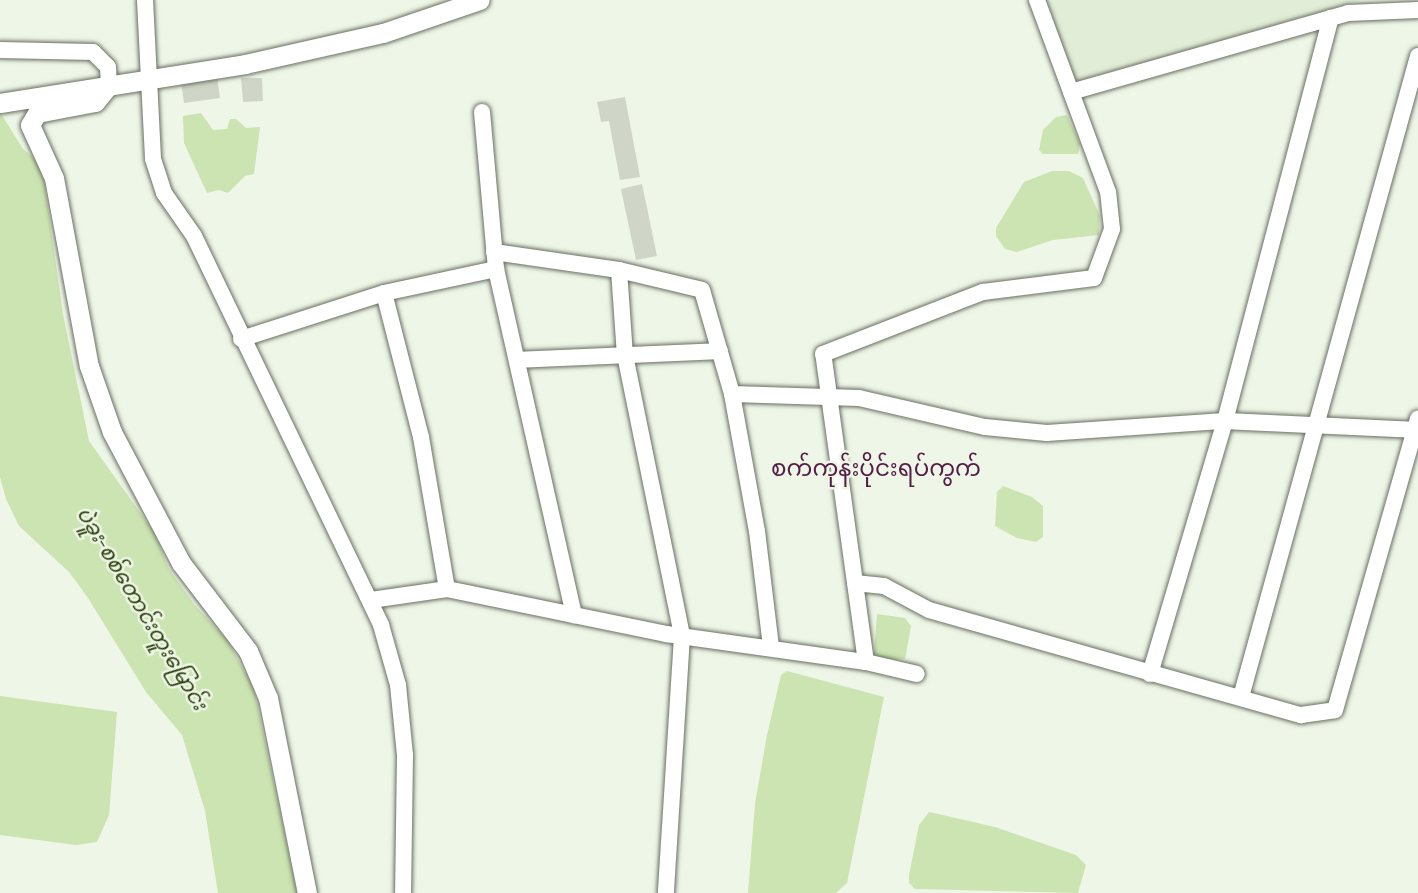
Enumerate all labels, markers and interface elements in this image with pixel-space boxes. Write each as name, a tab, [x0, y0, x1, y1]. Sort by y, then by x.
district label: စက်ကုန်းပိုင်းရပ်ကွက်	[771, 453, 981, 481]
water label: ပဲခူး-စစ်တောင်းတူးမြောင်း	[72, 502, 214, 714]

